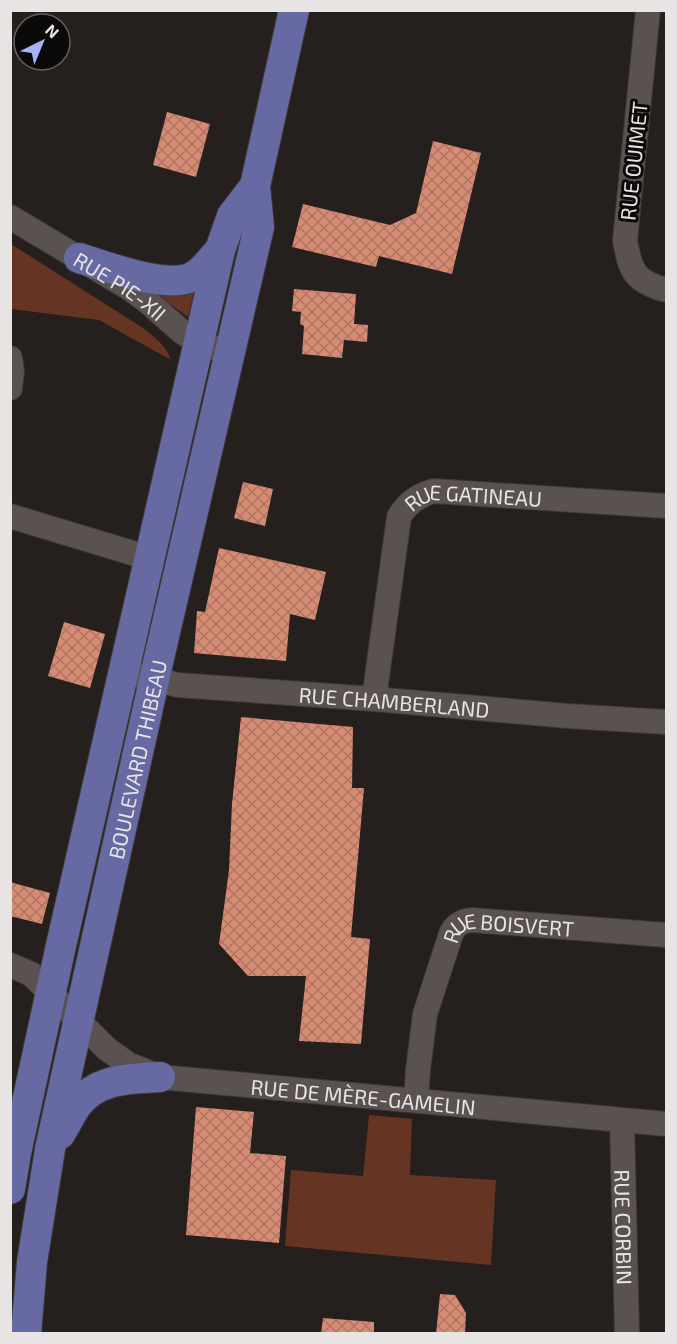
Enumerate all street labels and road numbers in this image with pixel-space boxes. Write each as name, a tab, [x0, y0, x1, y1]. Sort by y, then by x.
street label: RUE OUIMET	[614, 100, 652, 222]
street label: RUE PIE-XII	[70, 246, 172, 325]
street label: RUE GATINEAU	[399, 478, 543, 515]
street label: BOULEVARD THIBEAU	[102, 657, 171, 861]
street label: RUE CHAMBERLAND	[298, 681, 491, 722]
street label: RUE BOISVERT	[437, 907, 575, 946]
street label: RUE DE MÈRE-GAMELIN	[250, 1073, 477, 1119]
street label: RUE CORBIN	[611, 1169, 638, 1285]

